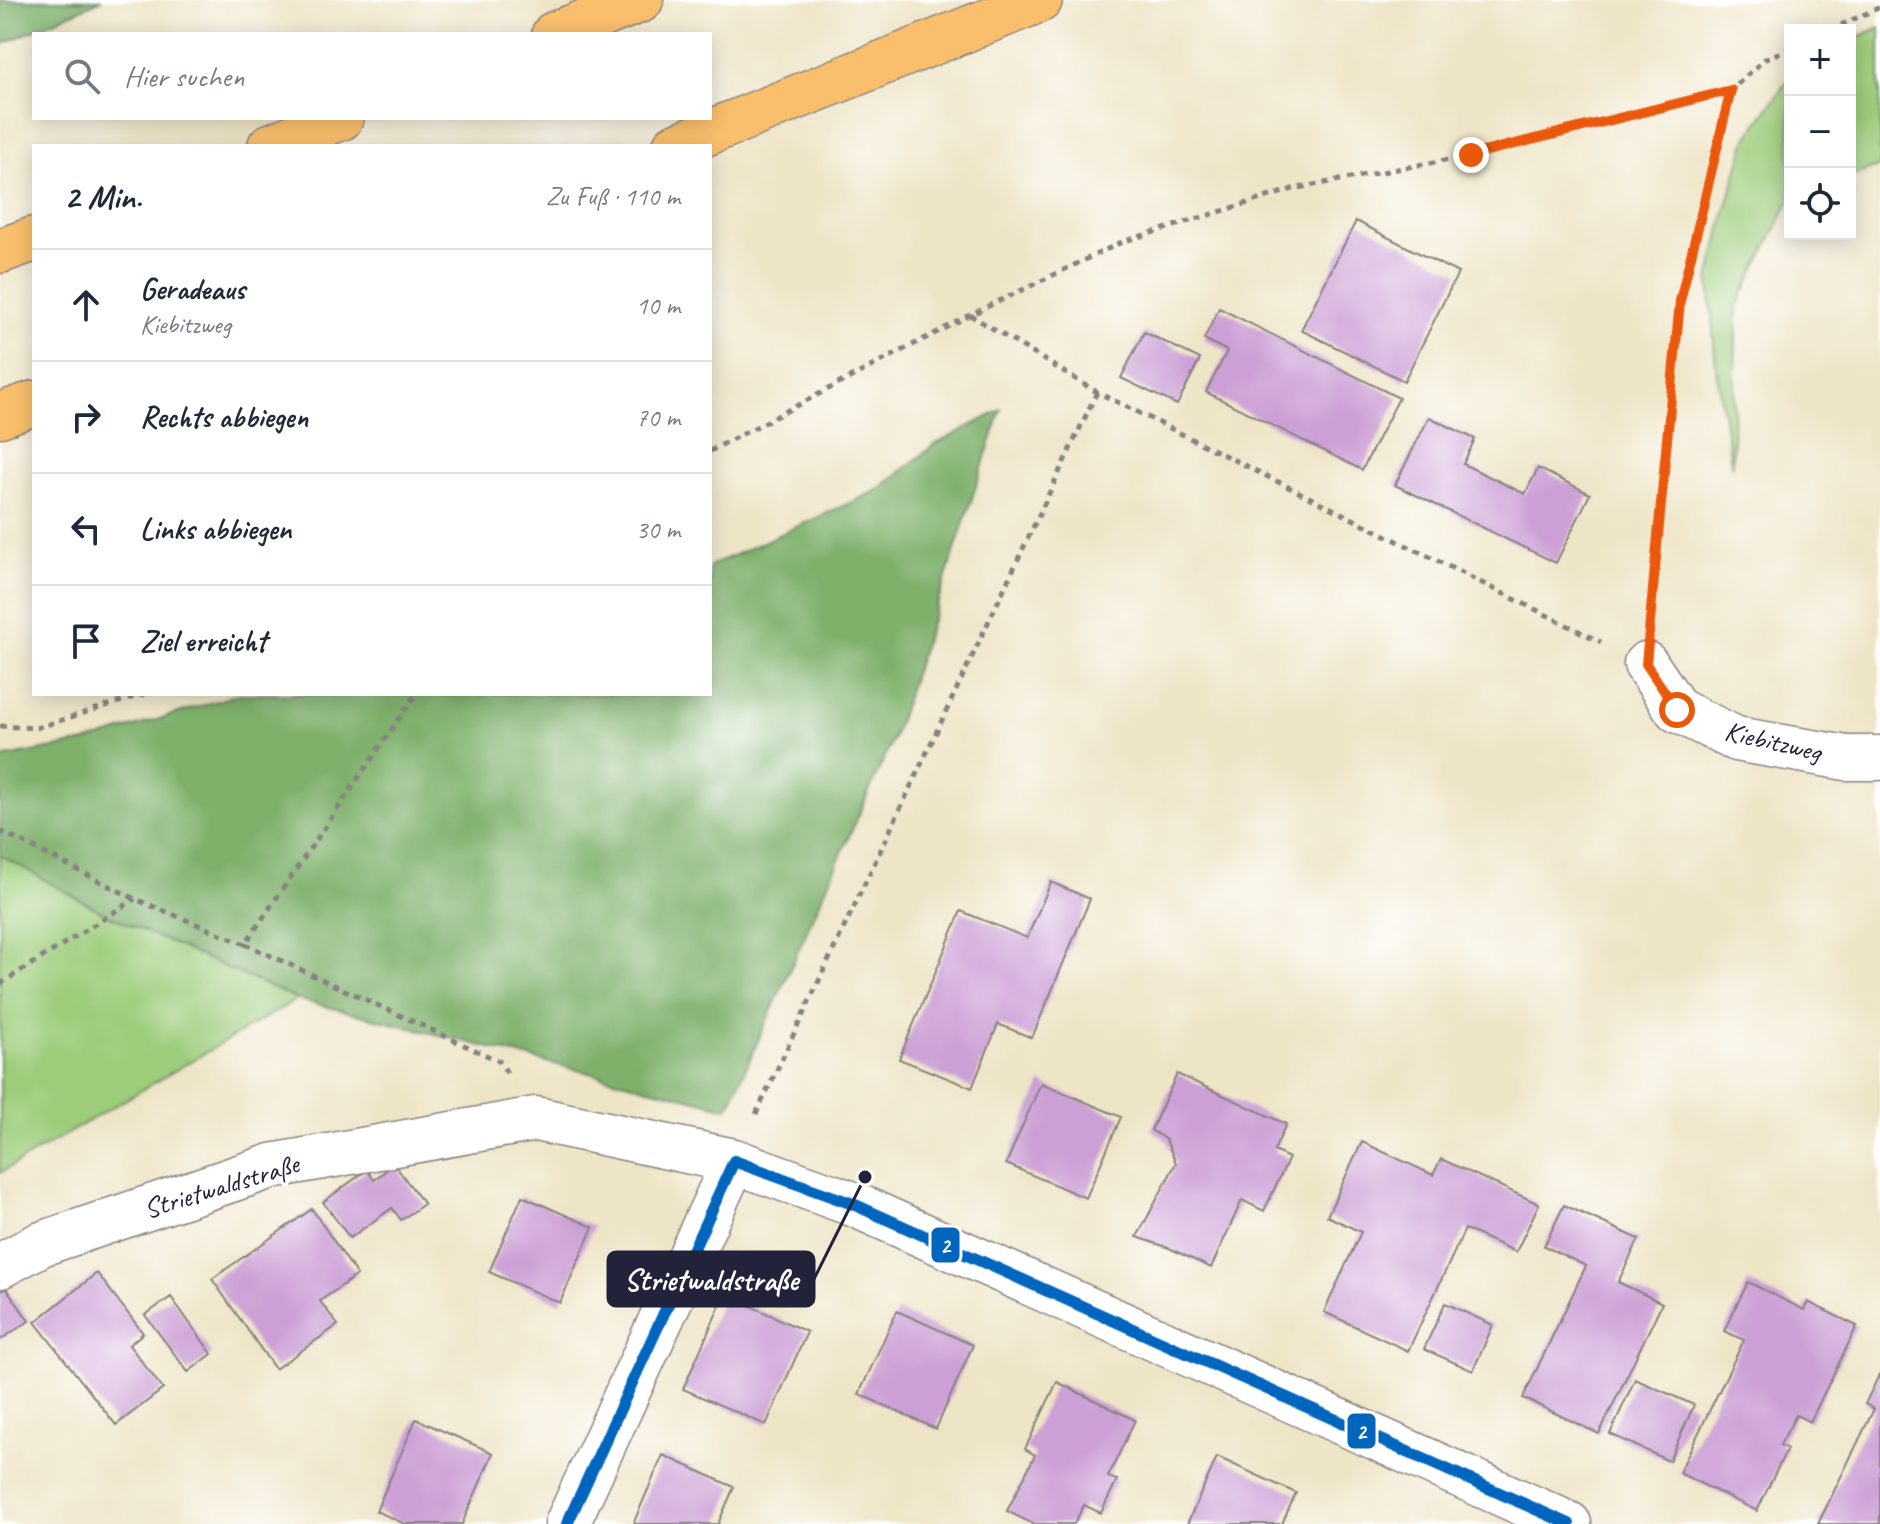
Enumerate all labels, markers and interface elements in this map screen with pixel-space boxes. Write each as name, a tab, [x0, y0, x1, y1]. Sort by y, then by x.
map controls	[1784, 24, 1856, 240]
button: +	[1784, 24, 1856, 96]
search box	[32, 32, 712, 120]
icon: search	[60, 54, 104, 98]
text: Hier suchen	[124, 57, 244, 95]
button: −	[1784, 96, 1856, 168]
route end	[1453, 137, 1489, 173]
button: locate	[1784, 168, 1856, 240]
text: 2 Min.	[64, 175, 142, 218]
text: Zu Fuß · 110 m	[546, 180, 680, 213]
text: Geradeaus	[140, 270, 245, 308]
icon: ahead	[64, 283, 108, 327]
text: 10 m	[636, 289, 680, 322]
text: Kiebitzweg	[140, 308, 231, 341]
icon: right	[64, 395, 108, 439]
text: Rechts abbiegen	[140, 398, 308, 436]
text: 70 m	[636, 401, 680, 434]
icon: left	[64, 507, 108, 551]
text: Links abbiegen	[140, 510, 291, 548]
text: 30 m	[636, 513, 680, 546]
icon: arrive	[64, 619, 108, 663]
text: Ziel erreicht	[140, 622, 266, 660]
route start	[1659, 692, 1695, 728]
street label: Kiebitzweg	[1722, 713, 1826, 769]
street label: Strietwaldstraße	[139, 1145, 305, 1226]
line badge: 2	[930, 1226, 961, 1264]
text: 2	[940, 1232, 952, 1260]
callout: Strietwaldstraße	[608, 1252, 814, 1306]
text: Strietwaldstraße	[624, 1261, 801, 1299]
line badge: 2	[1346, 1412, 1377, 1450]
text: 2	[1356, 1418, 1368, 1446]

